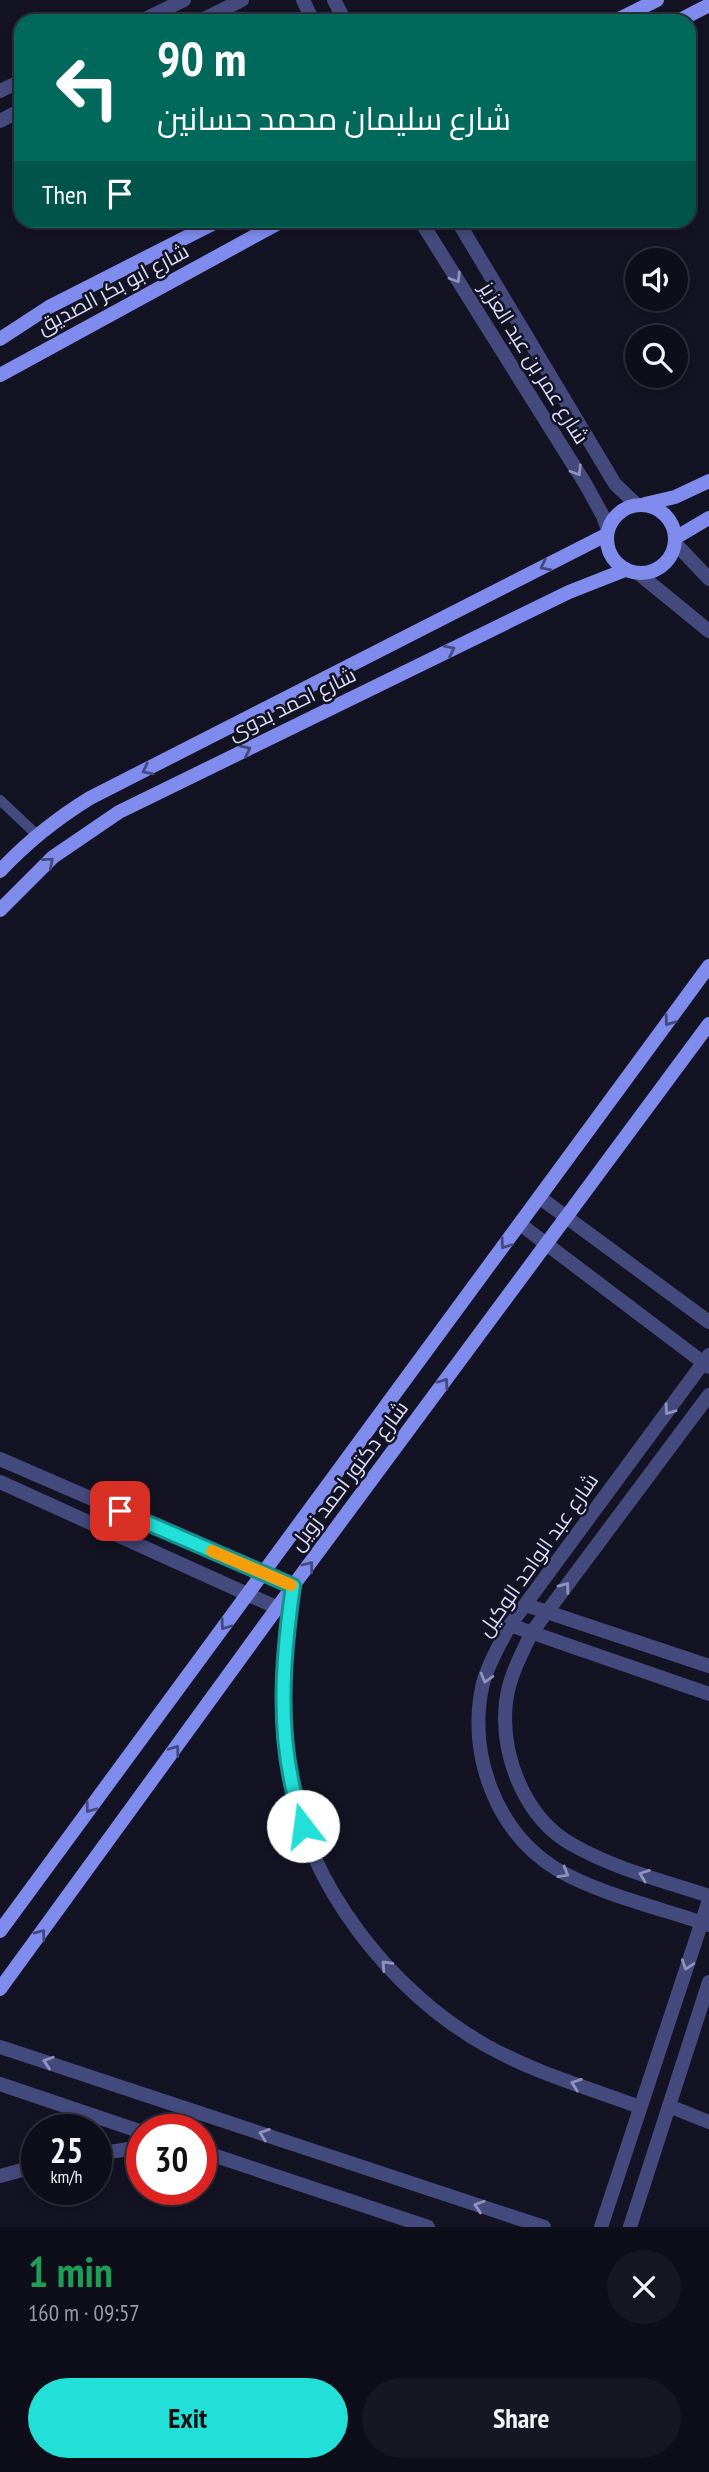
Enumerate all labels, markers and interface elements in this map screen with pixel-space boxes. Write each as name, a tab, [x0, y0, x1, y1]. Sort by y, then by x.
text: 90 m	[157, 26, 246, 90]
icon: left	[42, 42, 133, 133]
text: شارع سليمان محمد حسانين	[157, 97, 511, 139]
icon: arrive	[101, 175, 139, 213]
text: Then	[42, 178, 87, 211]
street label: شارع ابو بكر الصديق	[32, 237, 194, 341]
map controls	[625, 248, 688, 388]
button: sound	[625, 248, 688, 311]
one-way arrow	[448, 271, 461, 284]
street label: شارع عمر بن عبد العزيز	[472, 276, 595, 449]
button: search	[625, 325, 688, 388]
one-way arrow	[569, 463, 582, 476]
one-way arrow	[540, 557, 553, 571]
one-way arrow	[443, 644, 455, 658]
street label: شارع احمد بدوى	[223, 661, 361, 747]
one-way arrow	[239, 744, 251, 758]
one-way arrow	[142, 761, 154, 775]
one-way arrow	[40, 858, 53, 870]
one-way arrow	[664, 1013, 677, 1026]
one-way arrow	[501, 1236, 513, 1249]
one-way arrow	[436, 1379, 448, 1391]
street label: شارع دكتور احمد زويل	[283, 1395, 415, 1557]
one-way arrow	[664, 1402, 677, 1415]
street label: شارع عبد الواحد الوكيل	[471, 1468, 605, 1642]
pin	[90, 1481, 150, 1541]
icon: arrive	[101, 1492, 139, 1530]
one-way arrow	[300, 1562, 313, 1574]
one-way arrow	[557, 1583, 570, 1595]
one-way arrow	[221, 1617, 234, 1630]
one-way arrow	[479, 1671, 494, 1683]
one-way arrow	[167, 1745, 179, 1758]
position arrow	[266, 1789, 340, 1863]
one-way arrow	[86, 1800, 99, 1813]
one-way arrow	[556, 1865, 569, 1878]
one-way arrow	[639, 1869, 651, 1883]
one-way arrow	[33, 1929, 45, 1942]
one-way arrow	[681, 1958, 696, 1970]
one-way arrow	[381, 1960, 394, 1973]
one-way arrow	[42, 2056, 54, 2071]
one-way arrow	[571, 2078, 583, 2092]
speed limit sign: 30	[126, 2114, 217, 2205]
text: 25	[50, 2127, 83, 2173]
one-way arrow	[258, 2128, 270, 2142]
text: km/h	[51, 2165, 82, 2188]
one-way arrow	[474, 2200, 486, 2214]
text: 1 min	[28, 2244, 113, 2299]
button: close	[607, 2250, 681, 2324]
text: 160 m · 09:57	[28, 2298, 140, 2327]
button: Exit	[28, 2378, 348, 2458]
button: Share	[362, 2378, 681, 2458]

